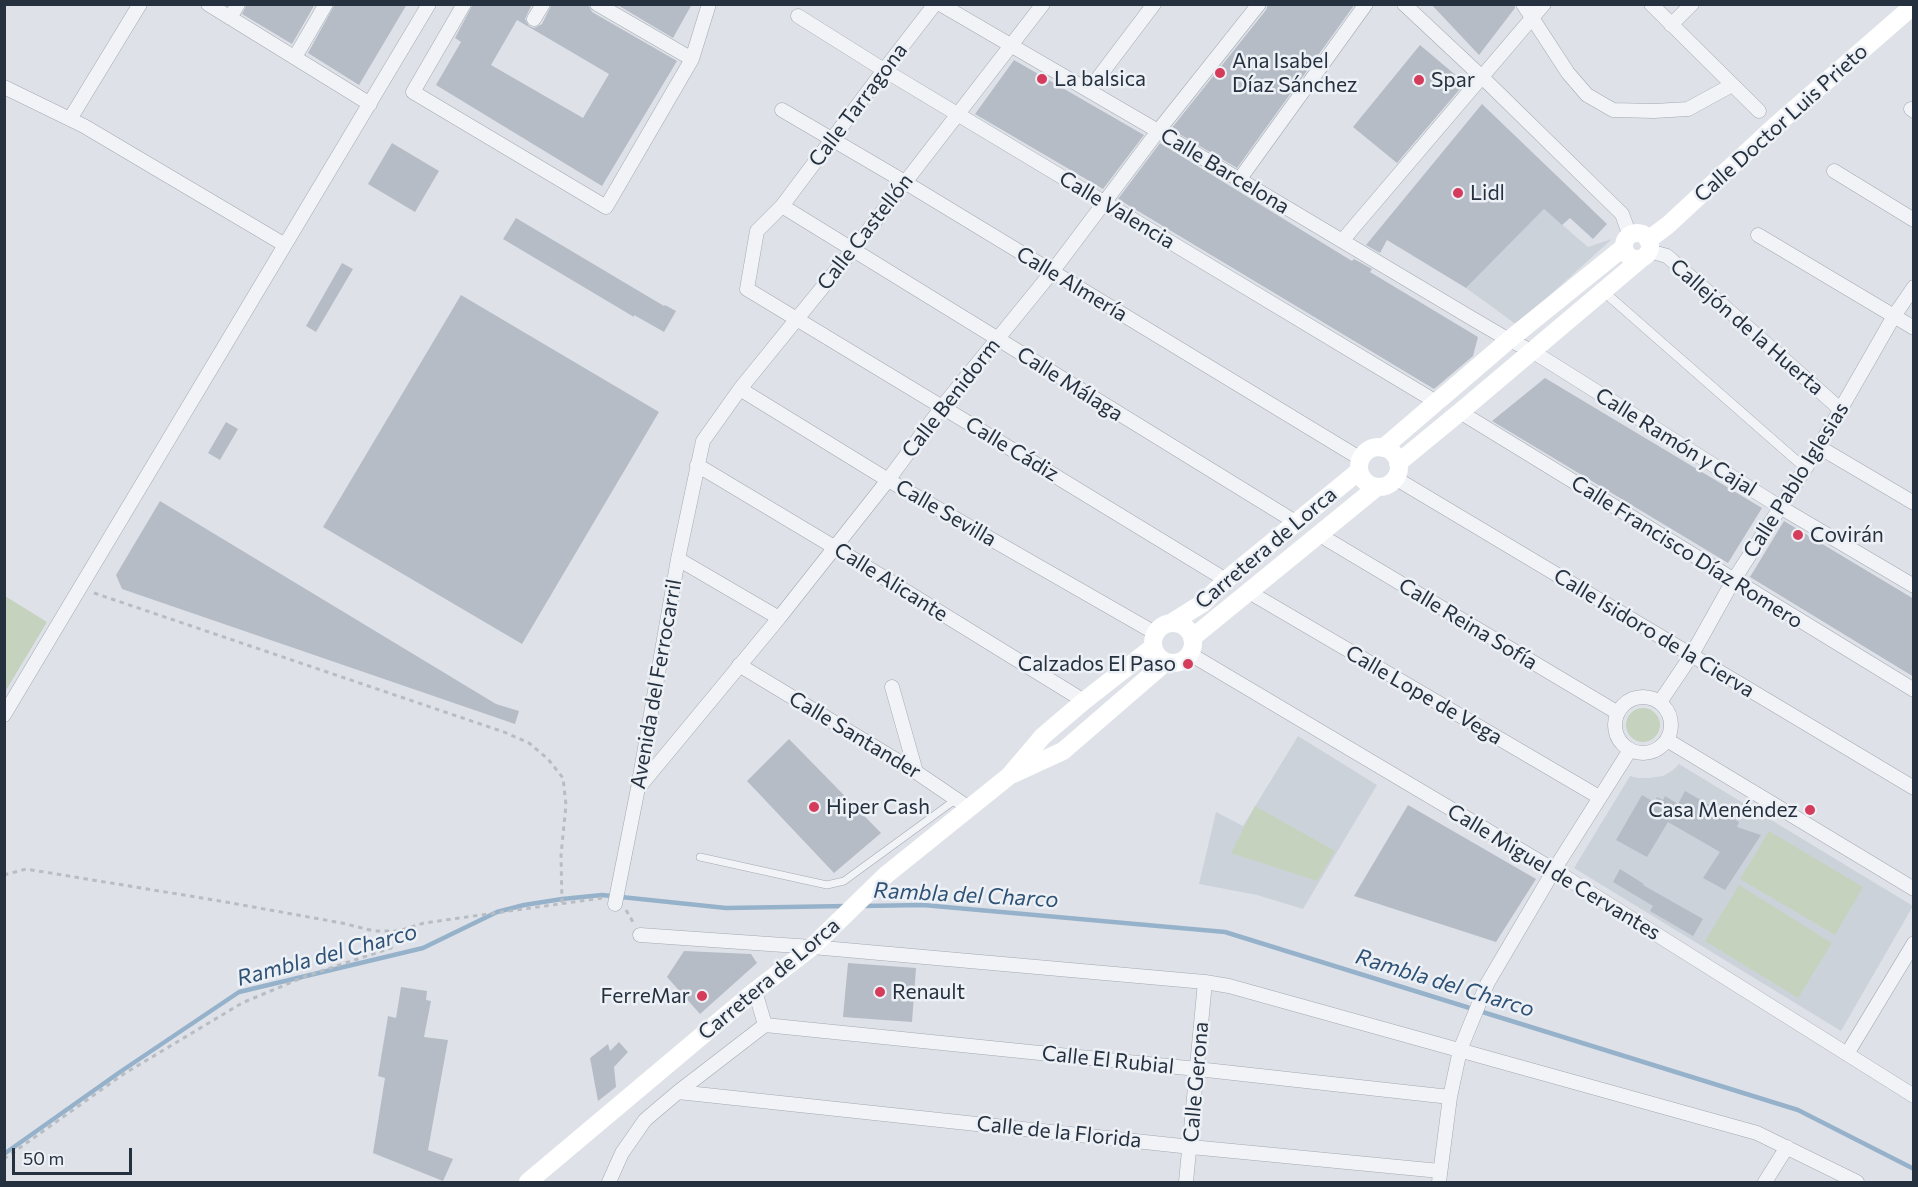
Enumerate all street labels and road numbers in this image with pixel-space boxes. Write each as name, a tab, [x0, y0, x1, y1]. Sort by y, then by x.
street label: Calle Tarragona	[803, 38, 913, 172]
street label: Calle Doctor Luis Prieto	[1689, 39, 1873, 207]
street label: Calle Barcelona	[1156, 123, 1294, 219]
street label: Calle Valencia	[1055, 166, 1179, 254]
street label: Calle Castellón	[812, 169, 918, 295]
street label: Calle Almería	[1012, 241, 1132, 327]
street label: Callejón de la Huerta	[1665, 253, 1829, 401]
street label: Calle Benidorm	[897, 333, 1005, 463]
street label: Calle Málaga	[1012, 341, 1128, 427]
street label: Calle Ramón y Cajal	[1591, 382, 1761, 502]
street label: Calle Pablo Iglesias	[1738, 398, 1854, 562]
street label: Calle Cádiz	[961, 411, 1063, 487]
street label: Calle Francisco Díaz Romero	[1566, 470, 1808, 634]
street label: Calle Sevilla	[891, 474, 1001, 552]
street label: Carretera de Lorca	[1190, 482, 1342, 614]
street label: Calle Alicante	[830, 537, 952, 627]
street label: Calle Isidoro de la Cierva	[1549, 563, 1759, 703]
street label: Calle Reina Sofía	[1394, 573, 1542, 675]
street label: Avenida del Ferrocarril	[625, 577, 687, 791]
street label: Calle Lope de Vega	[1341, 640, 1507, 750]
street label: Calle Santander	[784, 686, 926, 784]
street label: Calle Miguel de Cervantes	[1443, 798, 1665, 946]
street label: Carretera de Lorca	[693, 913, 845, 1045]
street label: Calle Gerona	[1178, 1021, 1214, 1143]
street label: Calle El Rubial	[1041, 1041, 1175, 1079]
street label: Calle de la Florida	[975, 1111, 1143, 1153]

